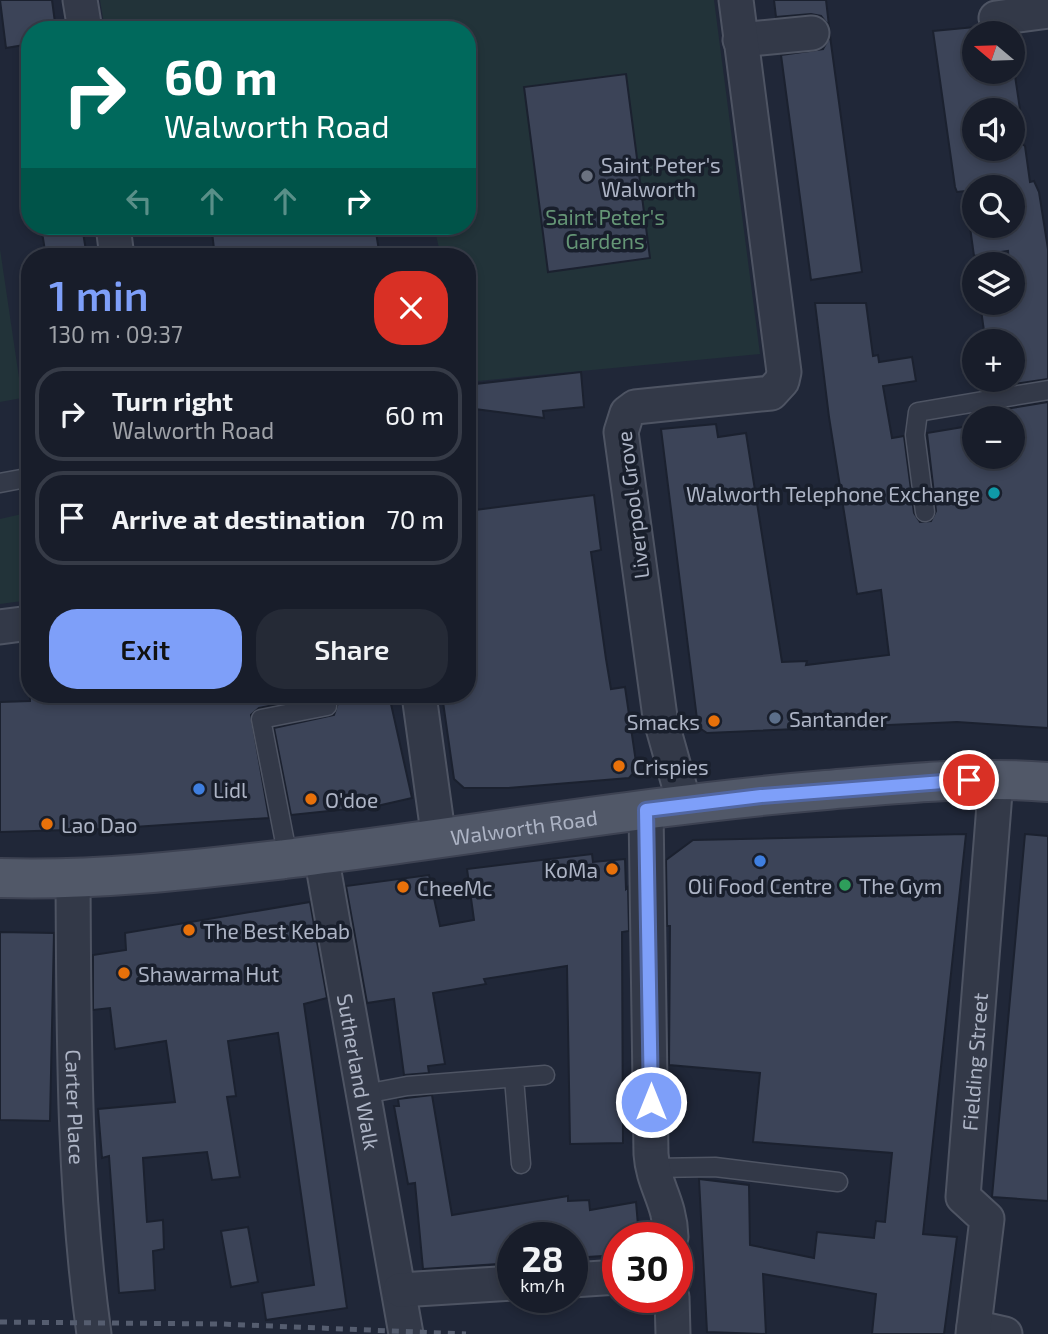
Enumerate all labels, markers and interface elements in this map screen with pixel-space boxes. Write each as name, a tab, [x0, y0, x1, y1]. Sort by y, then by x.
north arrow	[962, 21, 1026, 84]
map controls	[962, 21, 1025, 469]
text: 60 m	[164, 46, 278, 105]
icon: right	[49, 49, 140, 140]
button: sound	[962, 98, 1025, 161]
text: Walworth Road	[164, 106, 389, 144]
place label: Saint Peter's Walworth	[601, 152, 721, 201]
marker: Saint Peter's Walworth	[579, 168, 595, 184]
button: search	[962, 175, 1025, 238]
icon: left	[120, 182, 158, 220]
icon: ahead	[193, 182, 231, 220]
icon: ahead	[266, 182, 304, 220]
icon: right	[339, 182, 377, 220]
park label: Saint Peter's Gardens	[545, 204, 665, 253]
button: layers	[962, 252, 1025, 315]
text: 1 min	[49, 269, 149, 319]
button: close	[374, 271, 448, 345]
text: 130 m · 09:37	[49, 320, 183, 348]
button: +	[962, 329, 1025, 392]
text: Turn right	[112, 385, 233, 416]
icon: right	[53, 395, 91, 433]
text: 60 m	[385, 399, 444, 430]
button: −	[962, 406, 1025, 469]
text: Walworth Road	[112, 416, 274, 444]
street label: Liverpool Grove	[611, 430, 653, 580]
place label: Walworth Telephone Exchange	[686, 481, 980, 506]
marker: Walworth Telephone Exchange	[986, 485, 1002, 501]
icon: arrive	[53, 499, 91, 537]
text: Arrive at destination	[112, 503, 365, 534]
text: 70 m	[386, 503, 444, 534]
button: Exit	[49, 609, 242, 689]
button: Share	[256, 609, 448, 689]
place label: Santander	[789, 706, 889, 731]
place label: Smacks	[627, 709, 700, 734]
marker: Santander	[767, 710, 783, 726]
marker: Smacks	[706, 713, 722, 729]
pin	[939, 750, 999, 810]
place label: Crispies	[633, 754, 709, 779]
marker: Crispies	[611, 758, 627, 774]
icon: arrive	[950, 761, 988, 799]
place label: Lidl	[213, 777, 248, 802]
marker: Lidl	[191, 781, 207, 797]
place label: O'doe	[325, 787, 378, 812]
marker: O'doe	[303, 791, 319, 807]
street label: Walworth Road	[449, 804, 599, 849]
place label: Lao Dao	[61, 812, 137, 837]
marker: Lao Dao	[39, 816, 55, 832]
marker: Oli Food Centre	[752, 853, 768, 869]
place label: KoMa	[544, 857, 598, 882]
marker: KoMa	[604, 861, 620, 877]
place label: Oli Food Centre	[688, 873, 832, 898]
place label: The Gym	[859, 873, 942, 898]
place label: CheeMc	[417, 875, 492, 900]
marker: The Gym	[837, 877, 853, 893]
marker: CheeMc	[395, 879, 411, 895]
place label: The Best Kebab	[203, 918, 350, 943]
marker: The Best Kebab	[181, 922, 197, 938]
place label: Shawarma Hut	[138, 961, 279, 986]
marker: Shawarma Hut	[116, 965, 132, 981]
street label: Sutherland Walk	[333, 992, 386, 1152]
street label: Fielding Street	[956, 992, 992, 1132]
street label: Carter Place	[62, 1049, 91, 1165]
position arrow	[614, 1065, 688, 1139]
speed limit sign: 30	[602, 1222, 693, 1313]
text: 28	[521, 1237, 564, 1279]
text: km/h	[520, 1274, 565, 1296]

